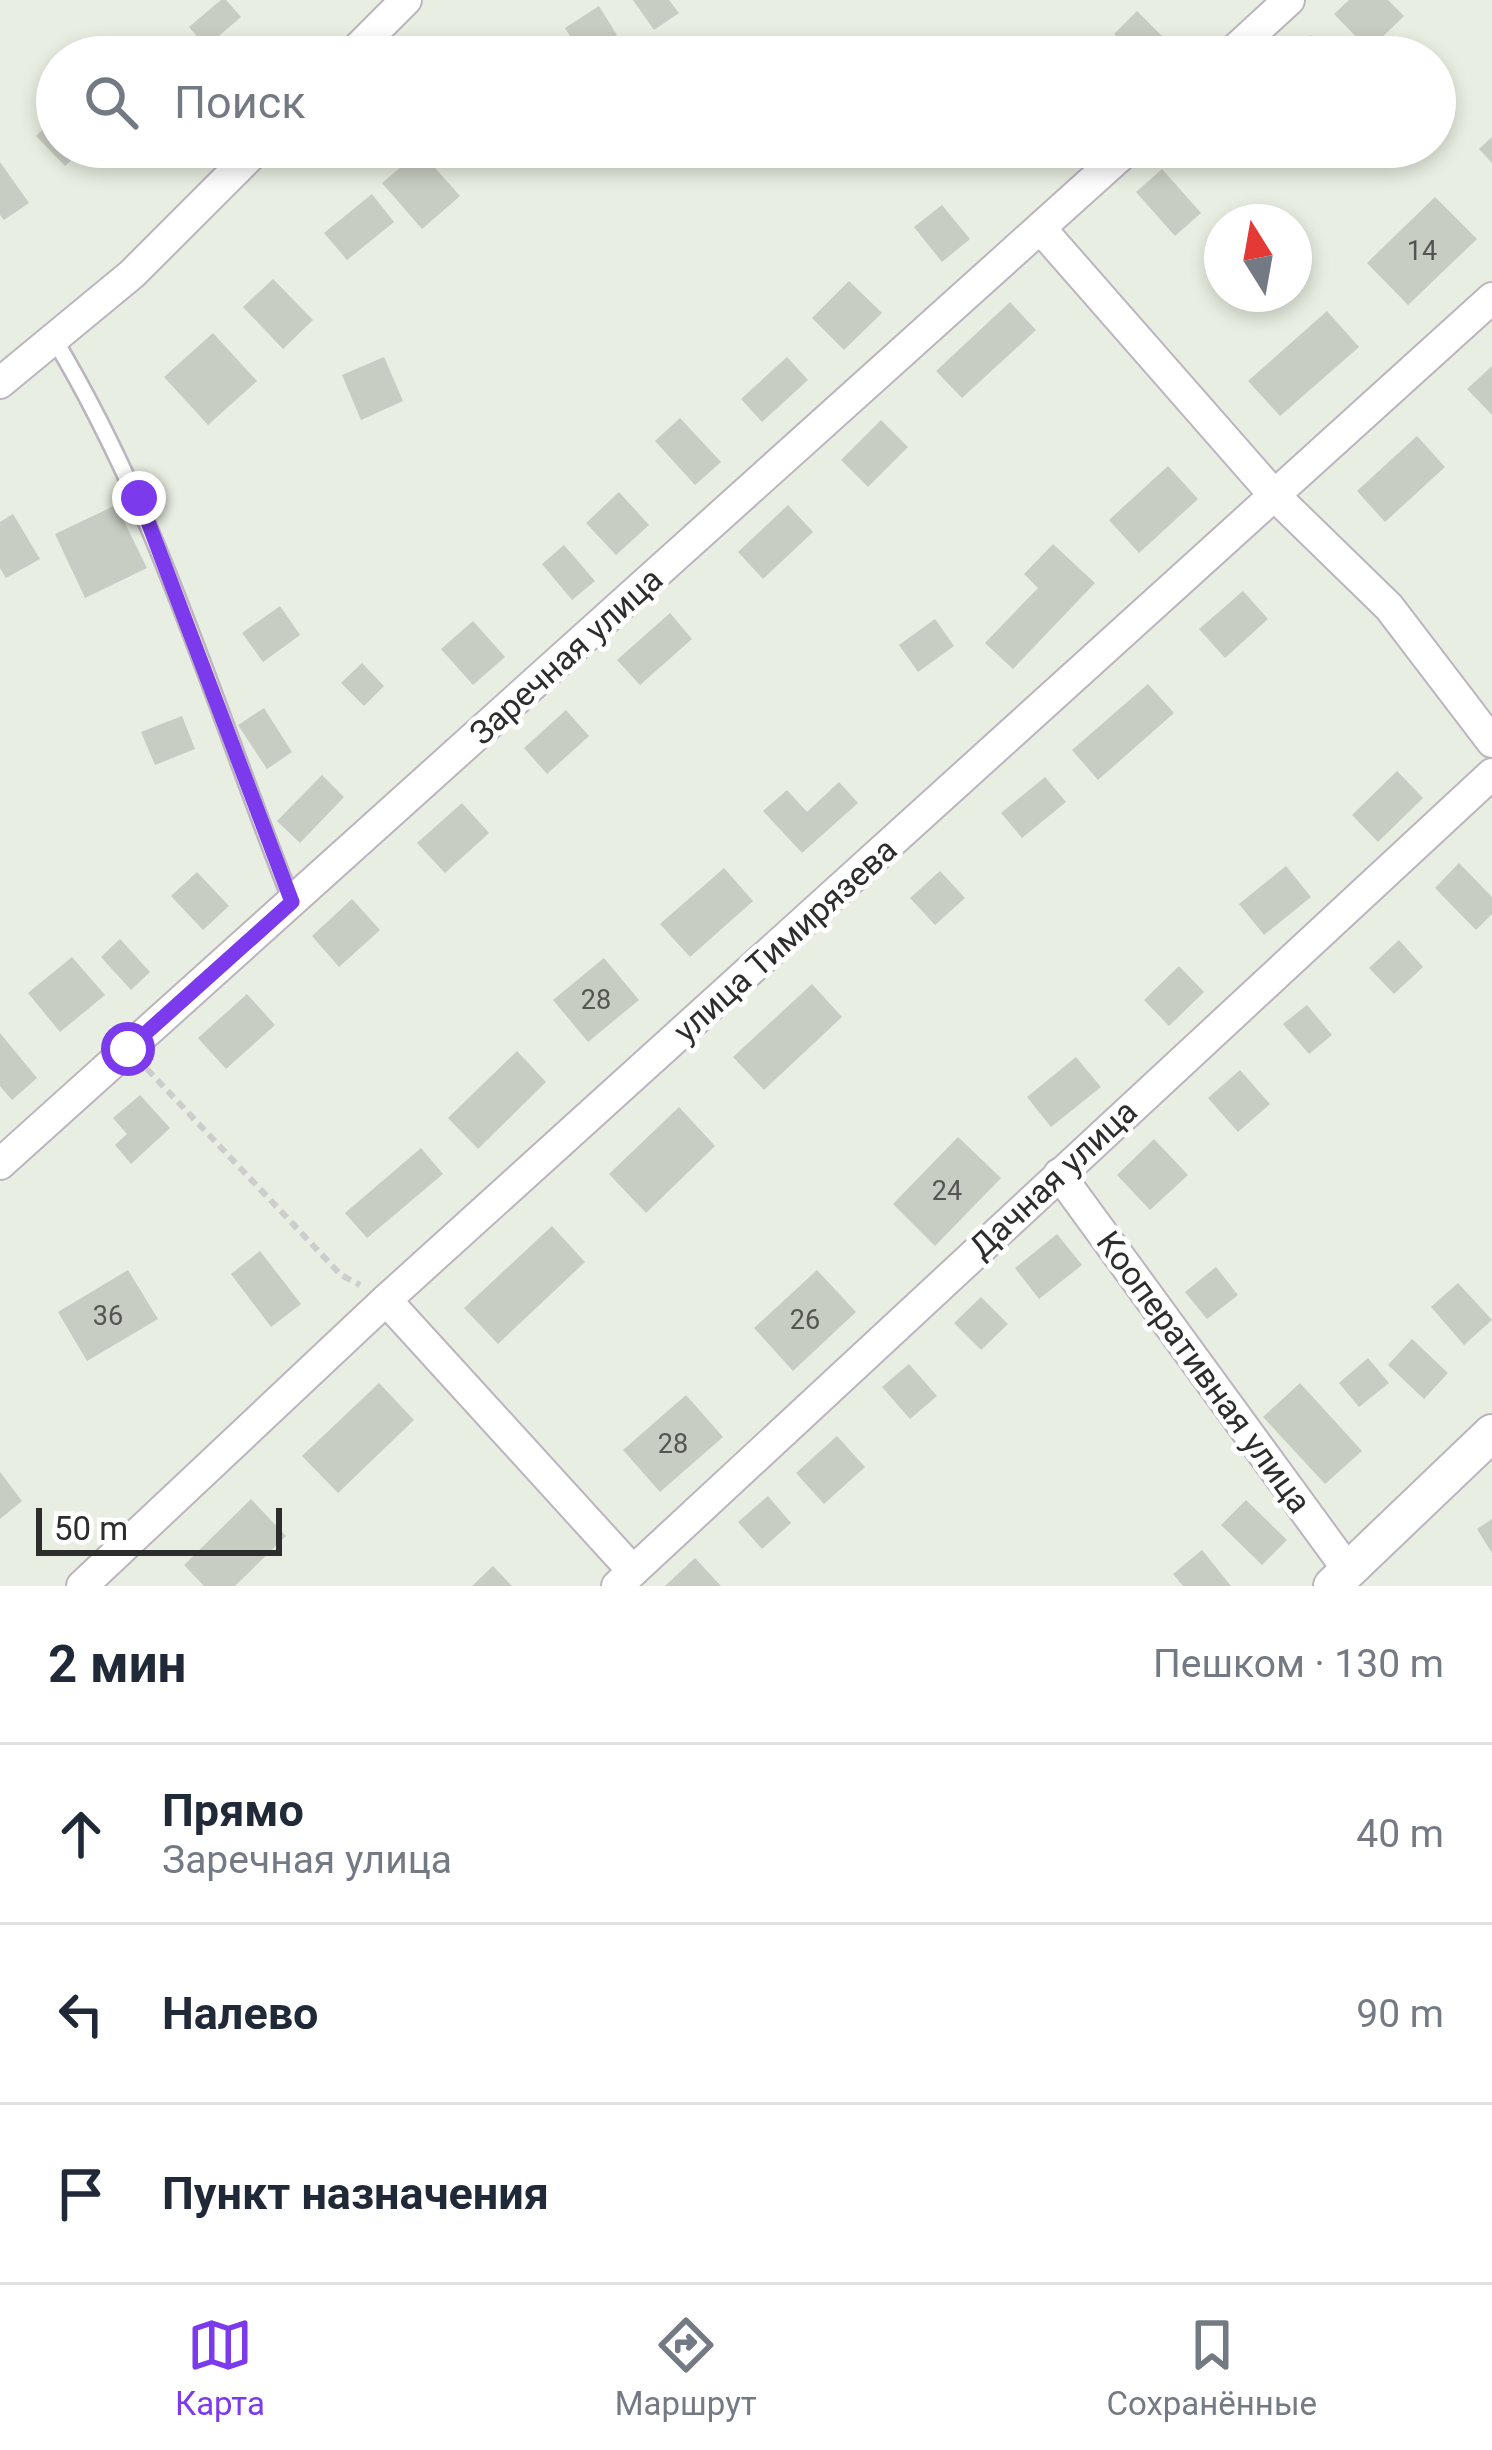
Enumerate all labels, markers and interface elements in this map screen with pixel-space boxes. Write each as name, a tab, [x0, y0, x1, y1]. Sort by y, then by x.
search box	[36, 36, 1456, 168]
icon: search	[78, 69, 144, 135]
text: Поиск	[174, 76, 306, 129]
north arrow	[1204, 204, 1312, 312]
house number: 14	[1407, 235, 1437, 267]
route end	[112, 471, 166, 525]
street label: Заречная улица	[462, 559, 670, 753]
street label: улица Тимирязева	[666, 830, 904, 1050]
house number: 28	[581, 984, 611, 1016]
route start	[101, 1022, 155, 1076]
street label: Дачная улица	[961, 1092, 1145, 1266]
house number: 24	[932, 1175, 962, 1207]
street label: Кооперативная улица	[1089, 1223, 1319, 1521]
house number: 36	[93, 1300, 123, 1332]
house number: 26	[790, 1304, 820, 1336]
house number: 28	[658, 1428, 688, 1460]
scale bar	[36, 1502, 282, 1555]
text: 50 m	[54, 1509, 128, 1548]
text: 2 мин	[48, 1635, 186, 1694]
text: Пешком · 130 m	[1153, 1641, 1444, 1687]
text: Прямо	[162, 1784, 304, 1837]
icon: ahead	[48, 1801, 114, 1867]
text: 40 m	[1356, 1811, 1444, 1857]
text: Заречная улица	[162, 1837, 452, 1883]
icon: left	[48, 1981, 114, 2047]
text: Налево	[162, 1987, 319, 2040]
text: 90 m	[1356, 1991, 1444, 2037]
icon: arrive	[48, 2161, 114, 2227]
text: Пункт назначения	[162, 2167, 549, 2220]
tab: Карта	[175, 2312, 265, 2423]
tab: Маршрут	[615, 2312, 757, 2423]
tab: Сохранённые	[1107, 2312, 1317, 2423]

